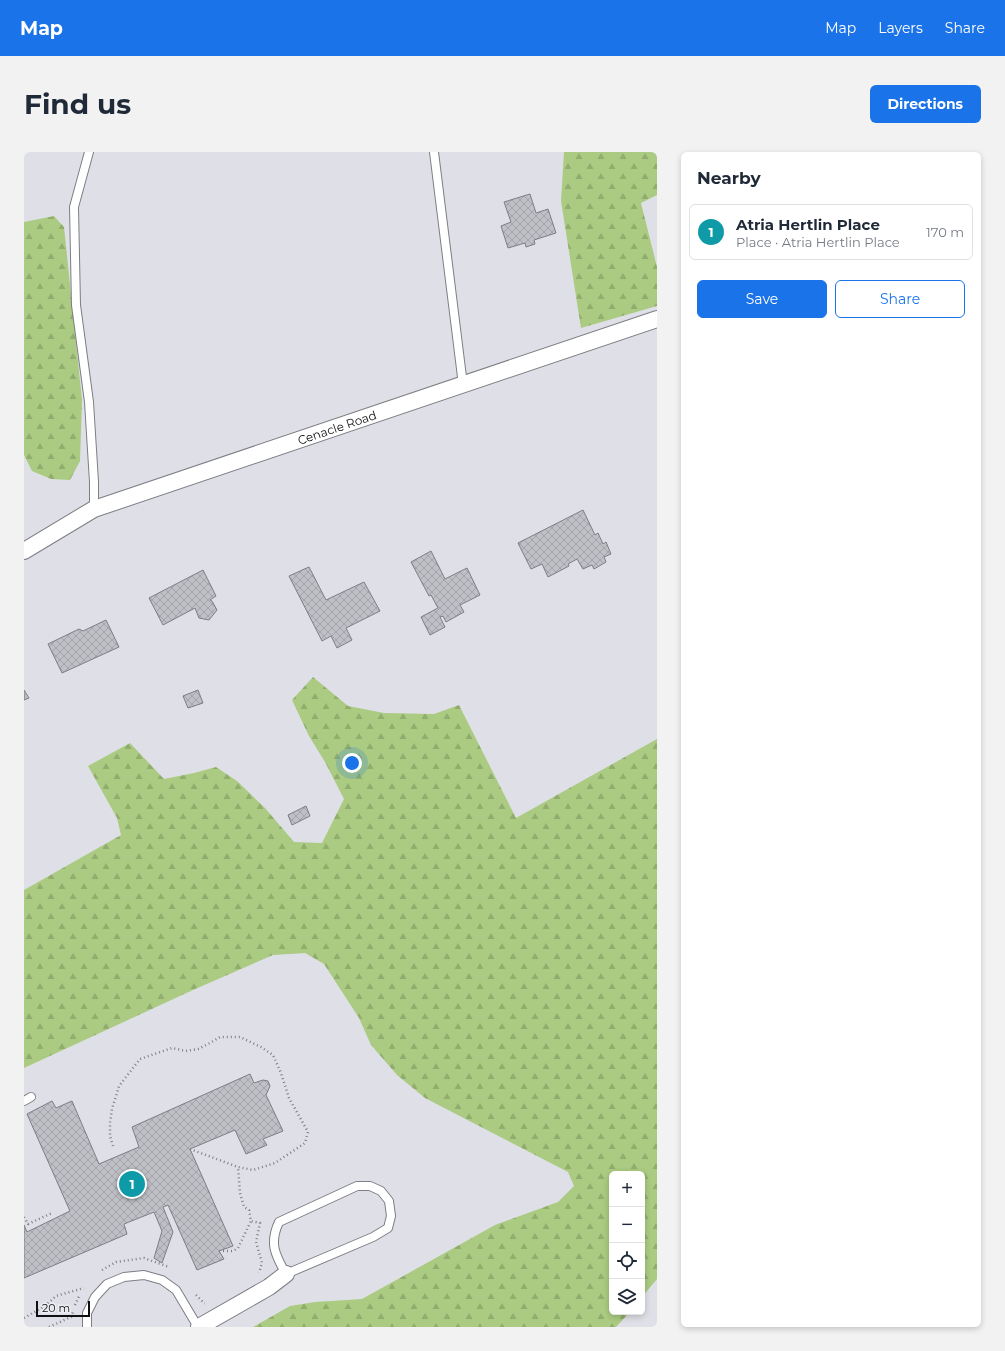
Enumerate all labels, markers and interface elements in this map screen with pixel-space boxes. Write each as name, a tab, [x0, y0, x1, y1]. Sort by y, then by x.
text: Map	[20, 17, 63, 40]
text: Map	[825, 19, 856, 37]
text: Layers	[878, 19, 923, 37]
text: Share	[945, 19, 985, 37]
button: Directions	[870, 85, 981, 123]
text: Find us	[24, 87, 131, 121]
text: Nearby	[697, 168, 761, 188]
text: Atria Hertlin Place	[736, 215, 880, 234]
text: 1	[708, 224, 714, 240]
text: 170 m	[926, 224, 964, 240]
text: Place · Atria Hertlin Place	[736, 234, 900, 250]
button: Save	[697, 280, 827, 318]
button: Share	[835, 280, 965, 318]
street label: Cenacle Road	[295, 407, 378, 447]
your location	[342, 753, 362, 773]
pin: 1	[119, 1169, 145, 1199]
map controls	[609, 1171, 645, 1315]
button: +	[609, 1171, 645, 1207]
button: −	[609, 1207, 645, 1243]
button: locate	[609, 1243, 645, 1279]
button: layers	[609, 1279, 645, 1315]
scale bar	[36, 1299, 90, 1318]
text: 20 m	[42, 1301, 70, 1315]

